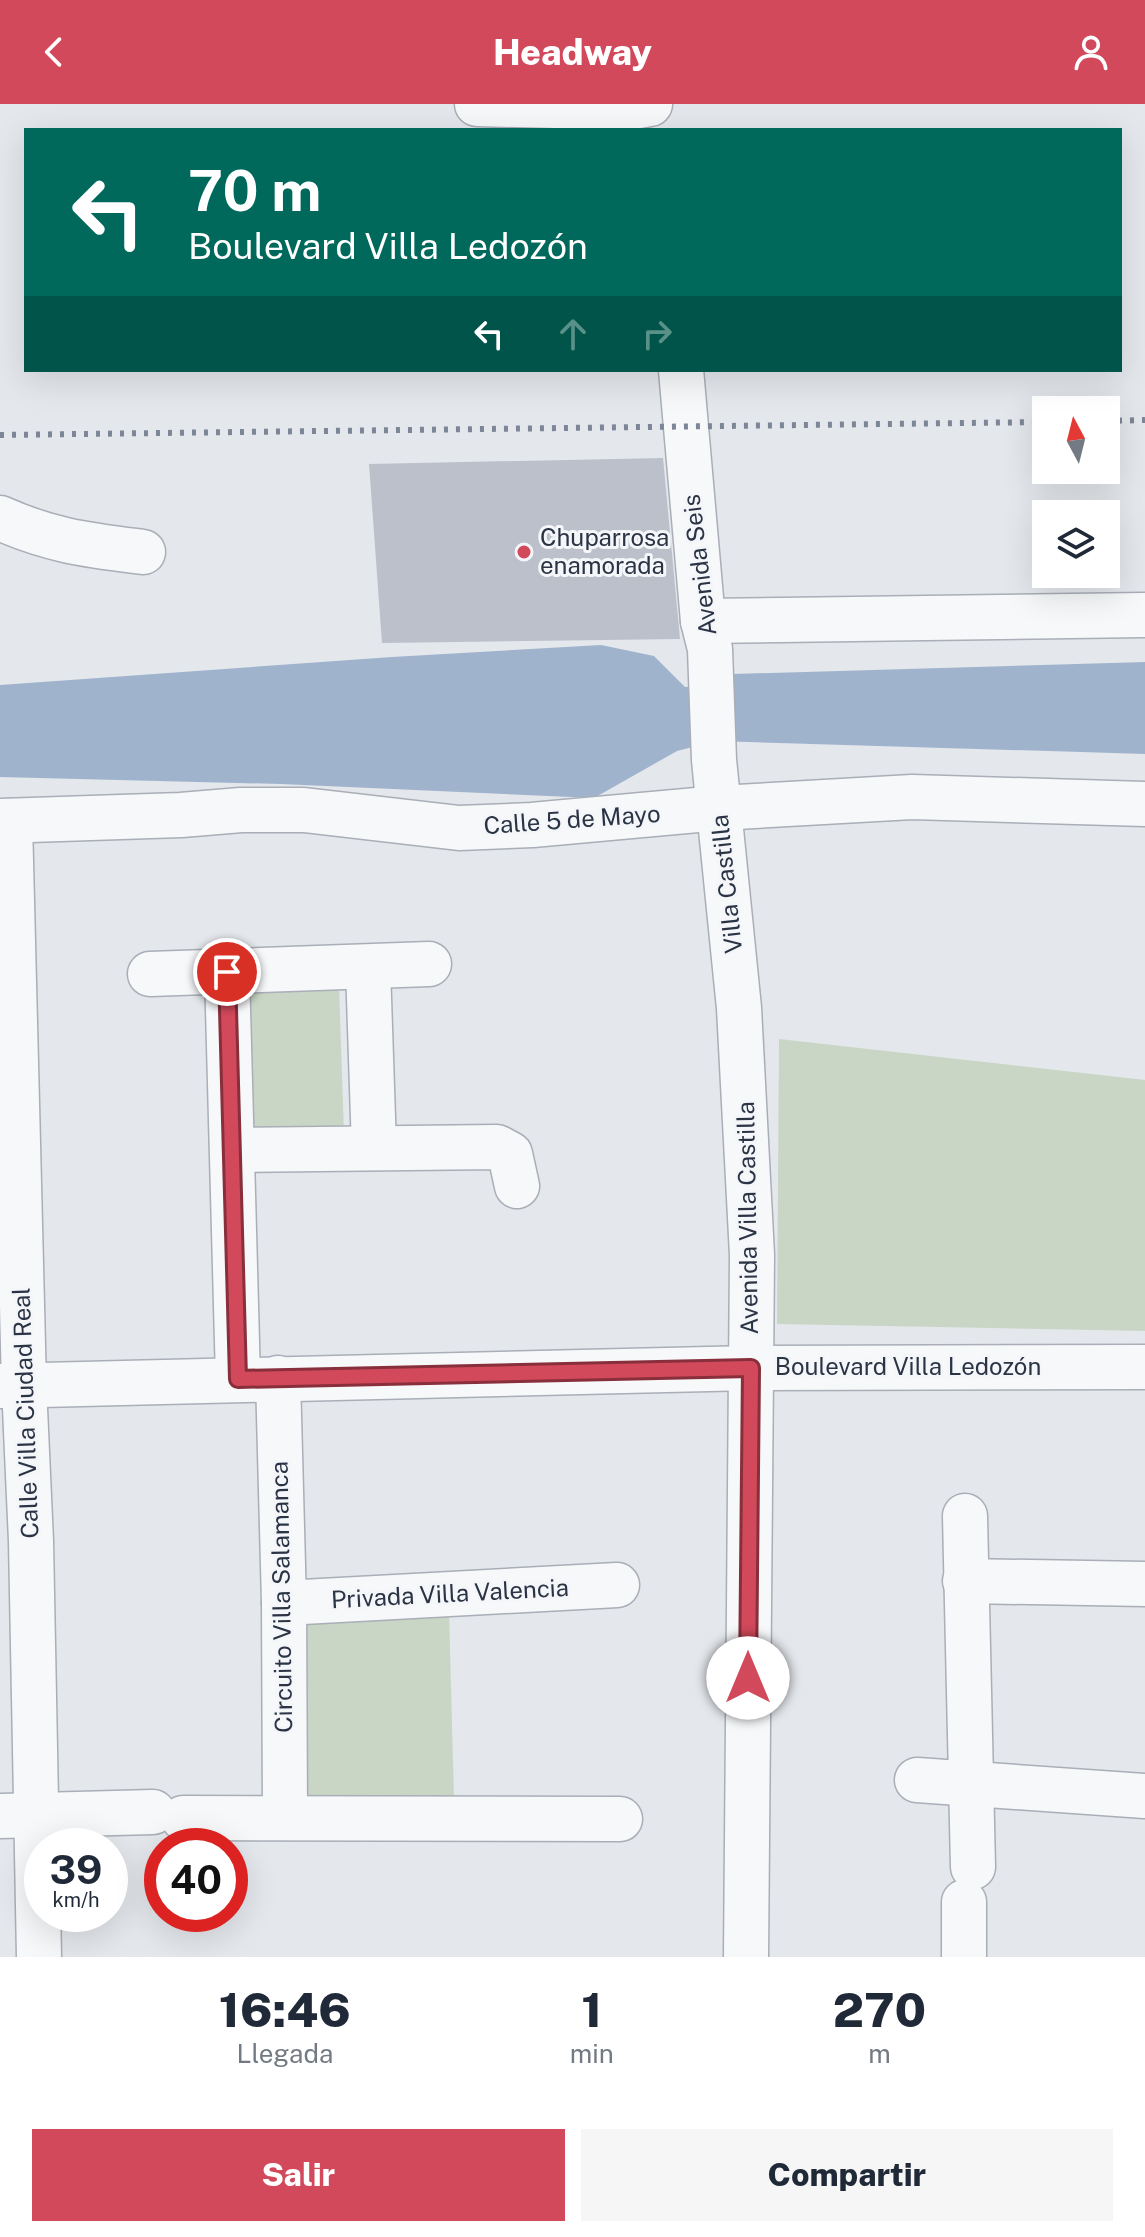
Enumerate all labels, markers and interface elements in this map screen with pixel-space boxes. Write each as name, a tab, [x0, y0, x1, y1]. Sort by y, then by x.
icon: back	[32, 30, 76, 74]
icon: person	[1069, 30, 1113, 74]
text: Headway	[493, 31, 652, 73]
text: 70 m	[188, 158, 321, 224]
icon: left	[56, 160, 160, 264]
text: Boulevard Villa Ledozón	[188, 225, 588, 267]
icon: left	[467, 312, 511, 356]
icon: ahead	[551, 312, 595, 356]
icon: right	[635, 312, 679, 356]
north arrow	[1032, 396, 1120, 484]
map controls	[1032, 396, 1120, 588]
street label: Avenida Seis	[676, 493, 722, 637]
button: layers	[1032, 500, 1120, 588]
place label: Chuparrosa enamorada	[540, 523, 669, 579]
marker: Chuparrosa enamorada	[515, 543, 533, 561]
street label: Calle 5 de Mayo	[483, 799, 661, 839]
street label: Villa Castilla	[705, 813, 747, 955]
pin	[193, 938, 261, 1006]
icon: arrive	[205, 950, 249, 994]
street label: Avenida Villa Castilla	[731, 1101, 763, 1335]
street label: Calle Villa Ciudad Real	[7, 1287, 43, 1539]
street label: Boulevard Villa Ledozón	[775, 1352, 1041, 1380]
street label: Circuito Villa Salamanca	[265, 1461, 297, 1733]
street label: Privada Villa Valencia	[330, 1573, 570, 1613]
position arrow	[706, 1636, 790, 1720]
speed limit sign: 40	[144, 1828, 248, 1932]
text: 39	[50, 1846, 102, 1893]
text: km/h	[52, 1888, 100, 1912]
text: 16:46	[219, 1981, 351, 2038]
text: 1	[581, 1981, 602, 2038]
text: 270	[833, 1981, 926, 2038]
text: Llegada	[236, 2038, 333, 2069]
text: min	[570, 2038, 614, 2069]
text: m	[868, 2038, 891, 2069]
button: Salir	[32, 2129, 565, 2221]
button: Compartir	[581, 2129, 1113, 2221]

